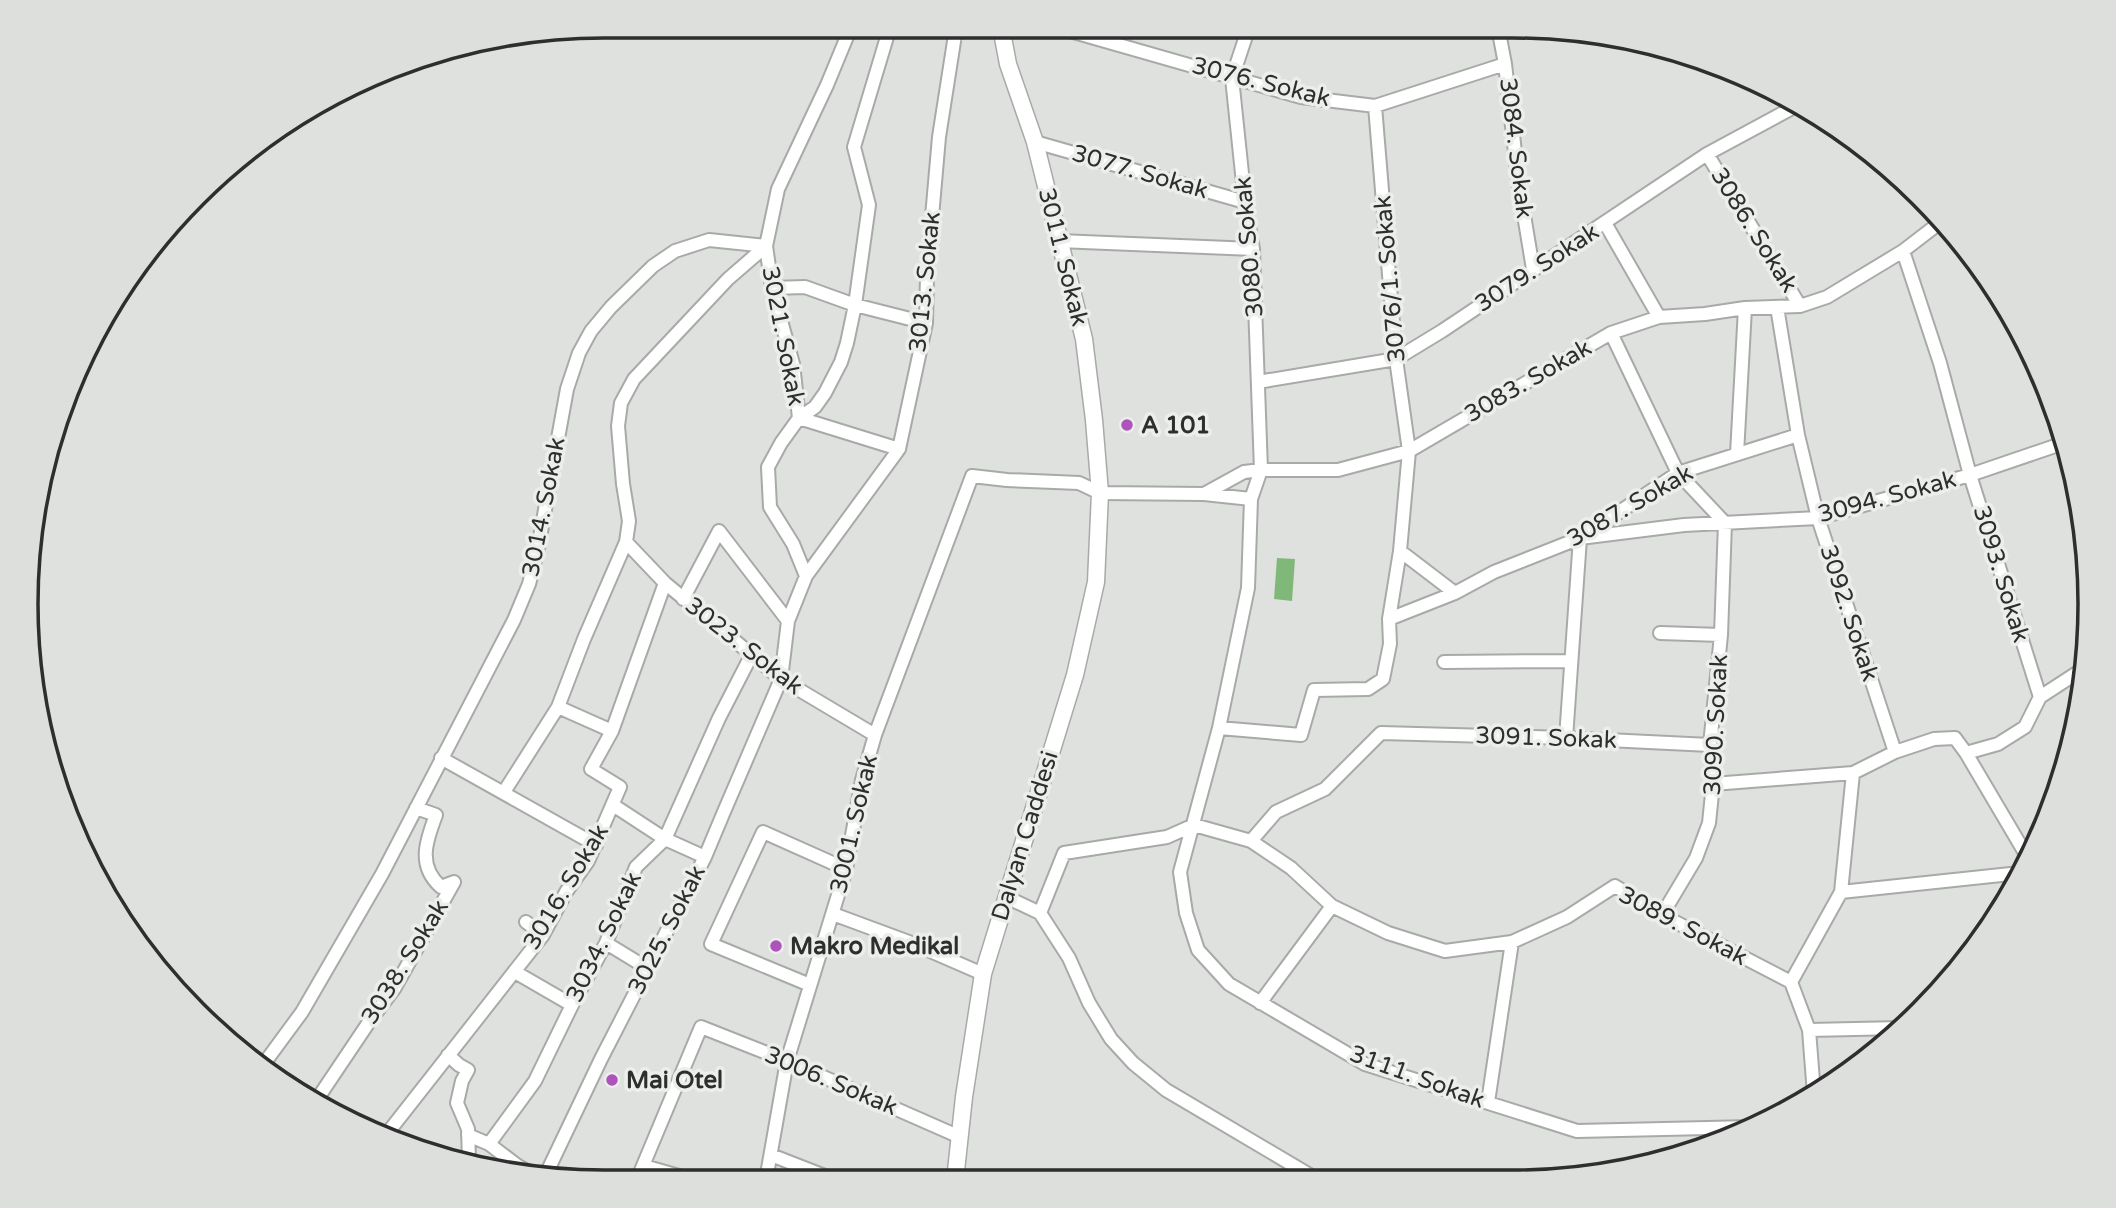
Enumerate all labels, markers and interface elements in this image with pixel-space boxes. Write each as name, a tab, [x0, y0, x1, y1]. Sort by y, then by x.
street label: 3076. Sokak	[1189, 51, 1333, 113]
street label: 3084. Sokak	[1493, 76, 1539, 220]
street label: 3077. Sokak	[1069, 139, 1211, 205]
street label: 3086. Sokak	[1704, 162, 1804, 298]
street label: 3080. Sokak	[1228, 175, 1270, 319]
street label: 3011. Sokak	[1032, 185, 1094, 329]
street label: 3076/1. Sokak	[1368, 194, 1412, 364]
street label: 3013. Sokak	[903, 210, 947, 354]
street label: 3079. Sokak	[1470, 217, 1604, 319]
street label: 3021. Sokak	[755, 264, 811, 408]
street label: 3083. Sokak	[1459, 333, 1597, 429]
place label: A 101	[1141, 411, 1210, 440]
marker: A 101	[1119, 417, 1135, 433]
street label: 3014. Sokak	[516, 435, 572, 579]
street label: 3087. Sokak	[1562, 458, 1698, 554]
street label: 3094. Sokak	[1815, 465, 1959, 529]
street label: 3093. Sokak	[1966, 502, 2036, 646]
street label: 3092. Sokak	[1813, 541, 1885, 685]
street label: 3023. Sokak	[679, 591, 809, 701]
street label: 3090. Sokak	[1698, 654, 1734, 796]
street label: 3091. Sokak	[1475, 721, 1617, 755]
street label: Dalyan Caddesi	[985, 748, 1065, 924]
street label: 3001. Sokak	[824, 752, 884, 896]
street label: 3016. Sokak	[517, 819, 615, 955]
street label: 3025. Sokak	[622, 860, 712, 1000]
street label: 3034. Sokak	[560, 867, 648, 1007]
street label: 3089. Sokak	[1614, 880, 1752, 972]
street label: 3038. Sokak	[355, 894, 455, 1030]
place label: Makro Medikal	[790, 932, 959, 961]
marker: Makro Medikal	[768, 938, 784, 954]
street label: 3111. Sokak	[1346, 1039, 1488, 1115]
street label: 3006. Sokak	[760, 1040, 902, 1122]
place label: Mai Otel	[626, 1066, 723, 1095]
marker: Mai Otel	[604, 1072, 620, 1088]

